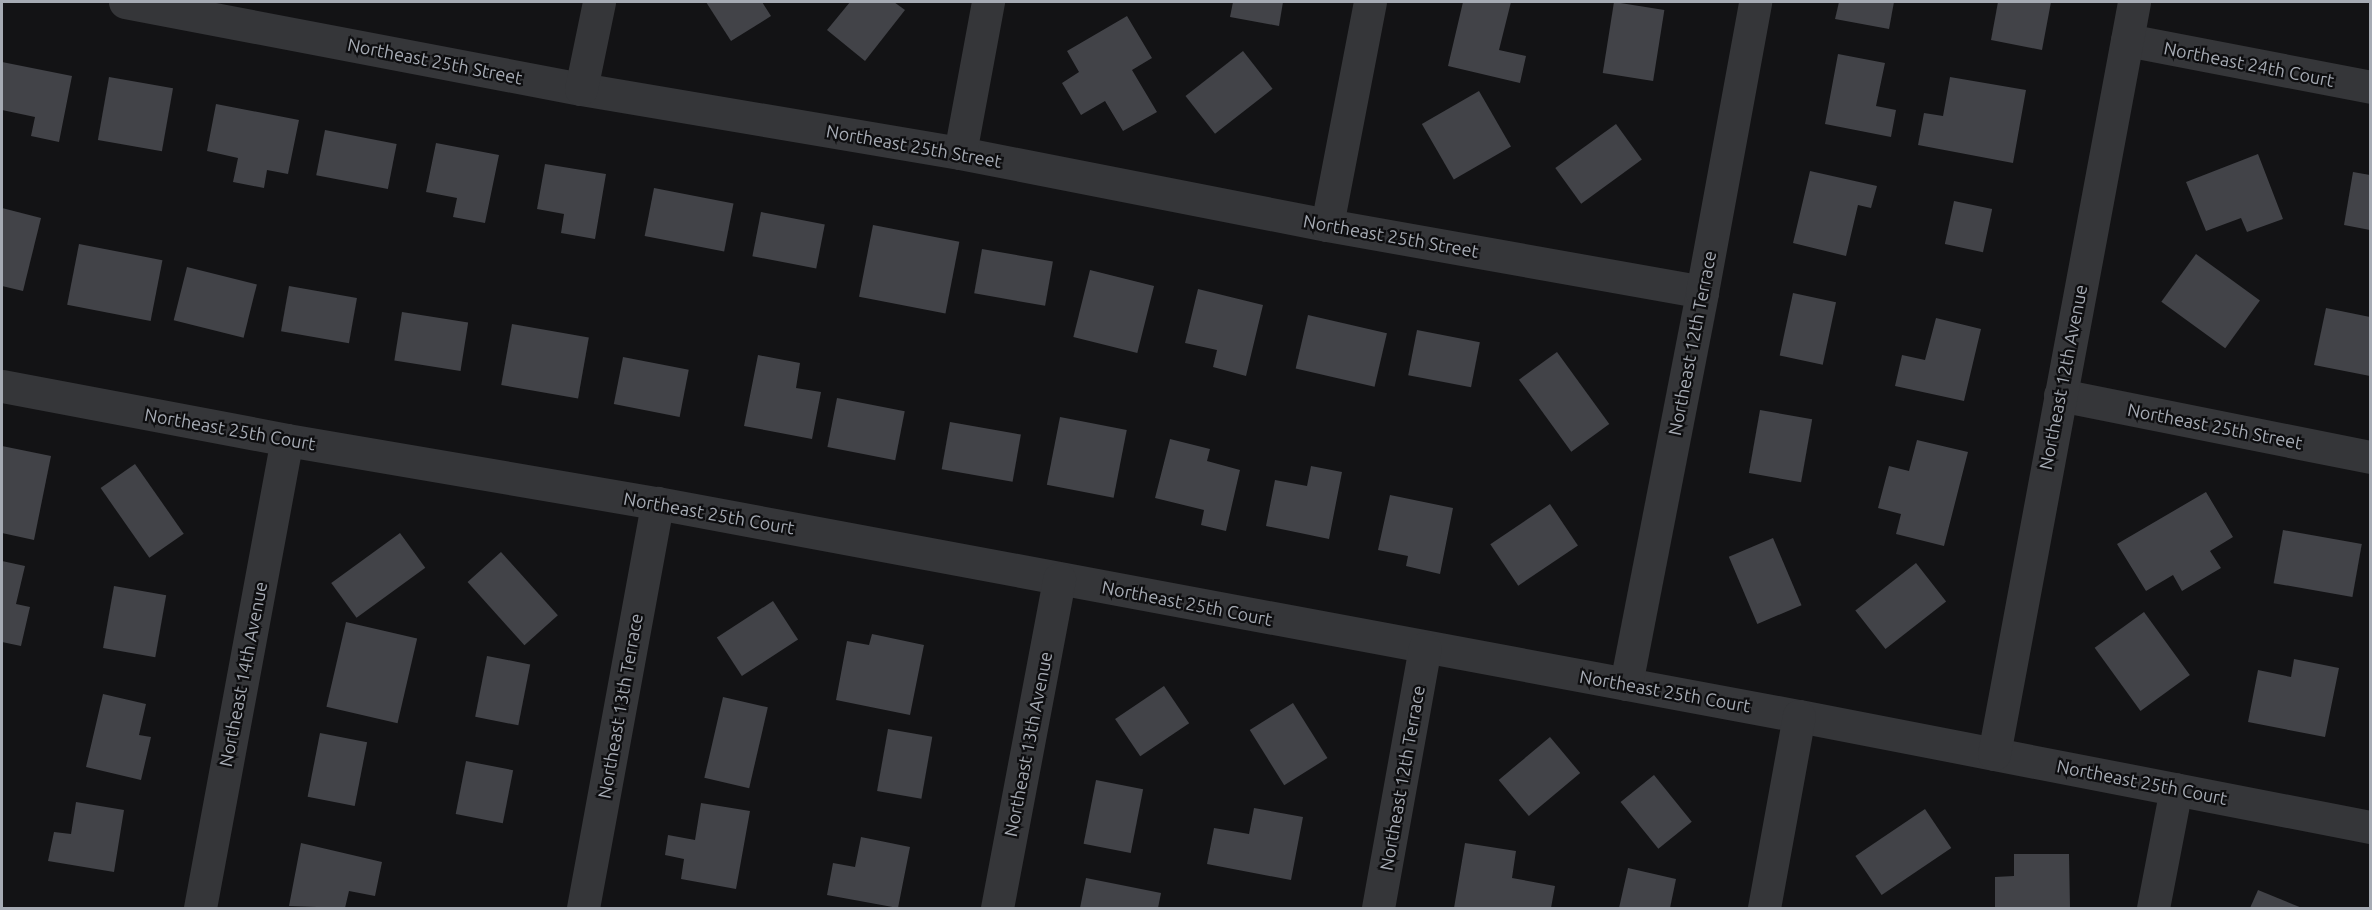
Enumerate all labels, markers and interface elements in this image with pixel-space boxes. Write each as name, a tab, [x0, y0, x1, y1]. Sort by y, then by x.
street label: Northeast 25th Street	[346, 33, 524, 89]
street label: Northeast 24th Court	[2162, 37, 2336, 91]
street label: Northeast 25th Street	[825, 120, 1003, 172]
street label: Northeast 25th Street	[1302, 210, 1480, 262]
street label: Northeast 12th Terrace	[1663, 249, 1721, 437]
street label: Northeast 12th Avenue	[2034, 283, 2092, 471]
street label: Northeast 25th Street	[2126, 398, 2304, 454]
street label: Northeast 25th Court	[143, 403, 317, 455]
street label: Northeast 25th Court	[622, 487, 796, 539]
street label: Northeast 25th Court	[1100, 576, 1274, 630]
street label: Northeast 14th Avenue	[214, 580, 272, 768]
street label: Northeast 13th Terrace	[593, 612, 647, 800]
street label: Northeast 13th Avenue	[999, 650, 1057, 838]
street label: Northeast 25th Court	[1578, 665, 1752, 717]
street label: Northeast 12th Terrace	[1375, 684, 1429, 872]
street label: Northeast 25th Court	[2055, 755, 2229, 809]

